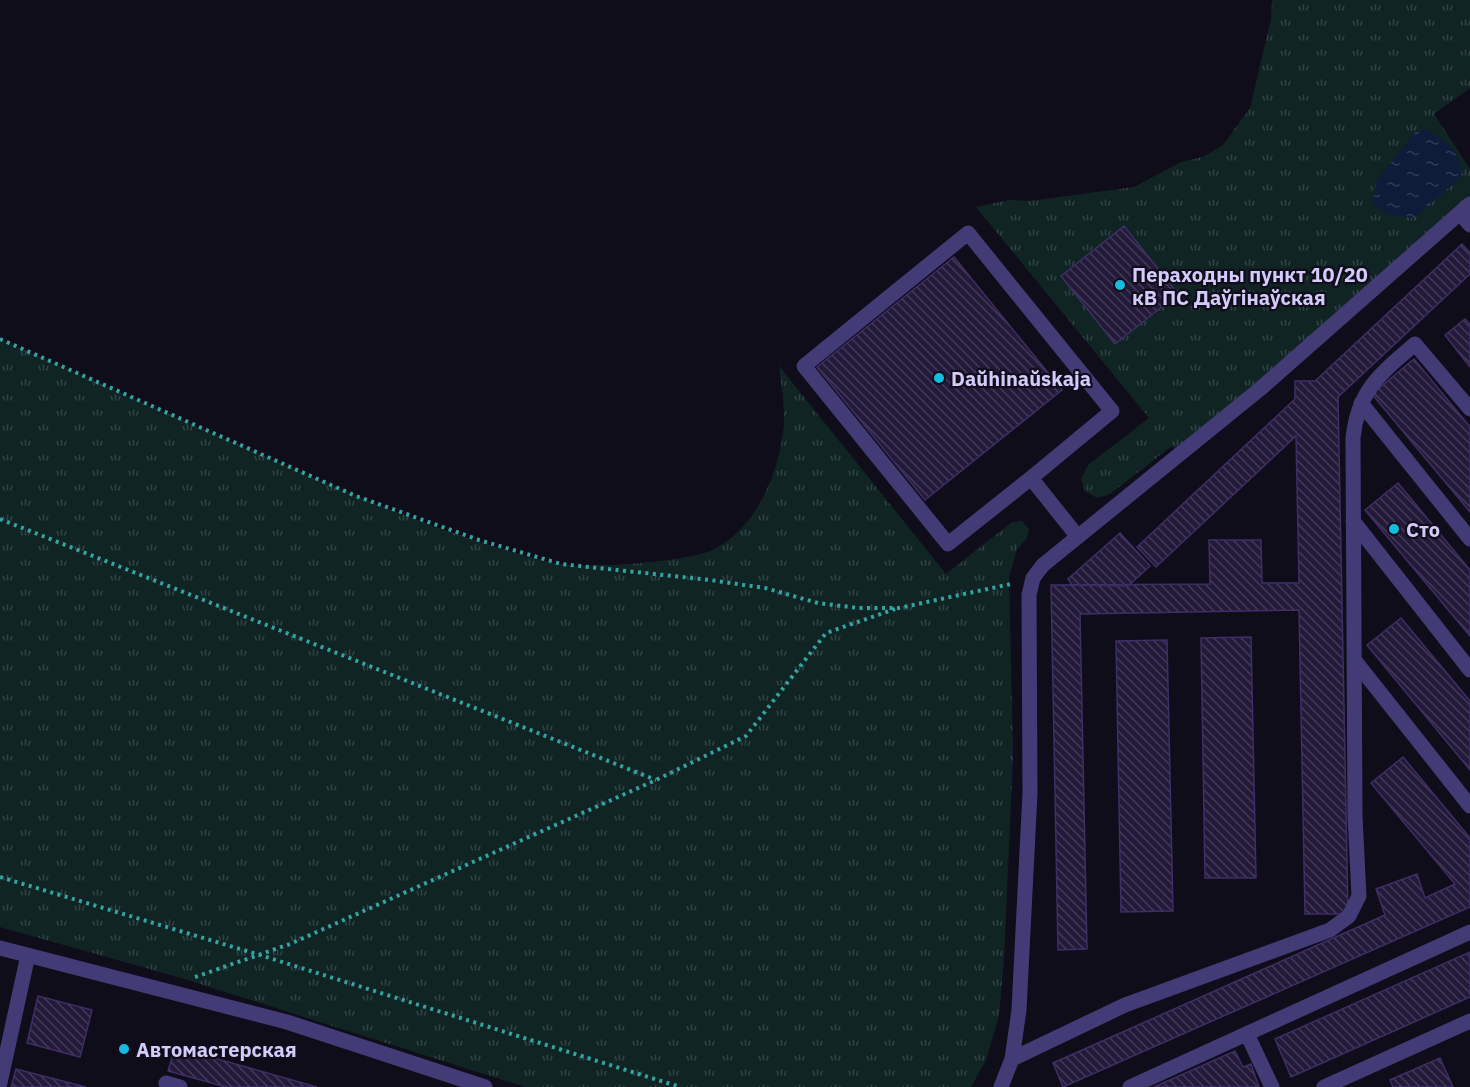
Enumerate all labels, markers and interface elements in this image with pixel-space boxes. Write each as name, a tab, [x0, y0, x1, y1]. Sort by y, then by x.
place label: Пераходны пункт 10/20 кВ ПС Даўгінаўская	[1132, 261, 1368, 311]
marker: Пераходны пункт 10/20 кВ ПС Даўгінаўская	[1113, 278, 1127, 292]
place label: Daŭhinaŭskaja	[951, 365, 1091, 392]
marker: Daŭhinaŭskaja	[932, 371, 946, 385]
place label: Сто	[1406, 516, 1440, 543]
marker: Сто	[1387, 522, 1401, 536]
place label: Автомастерская	[136, 1036, 297, 1063]
marker: Автомастерская	[117, 1042, 131, 1056]

